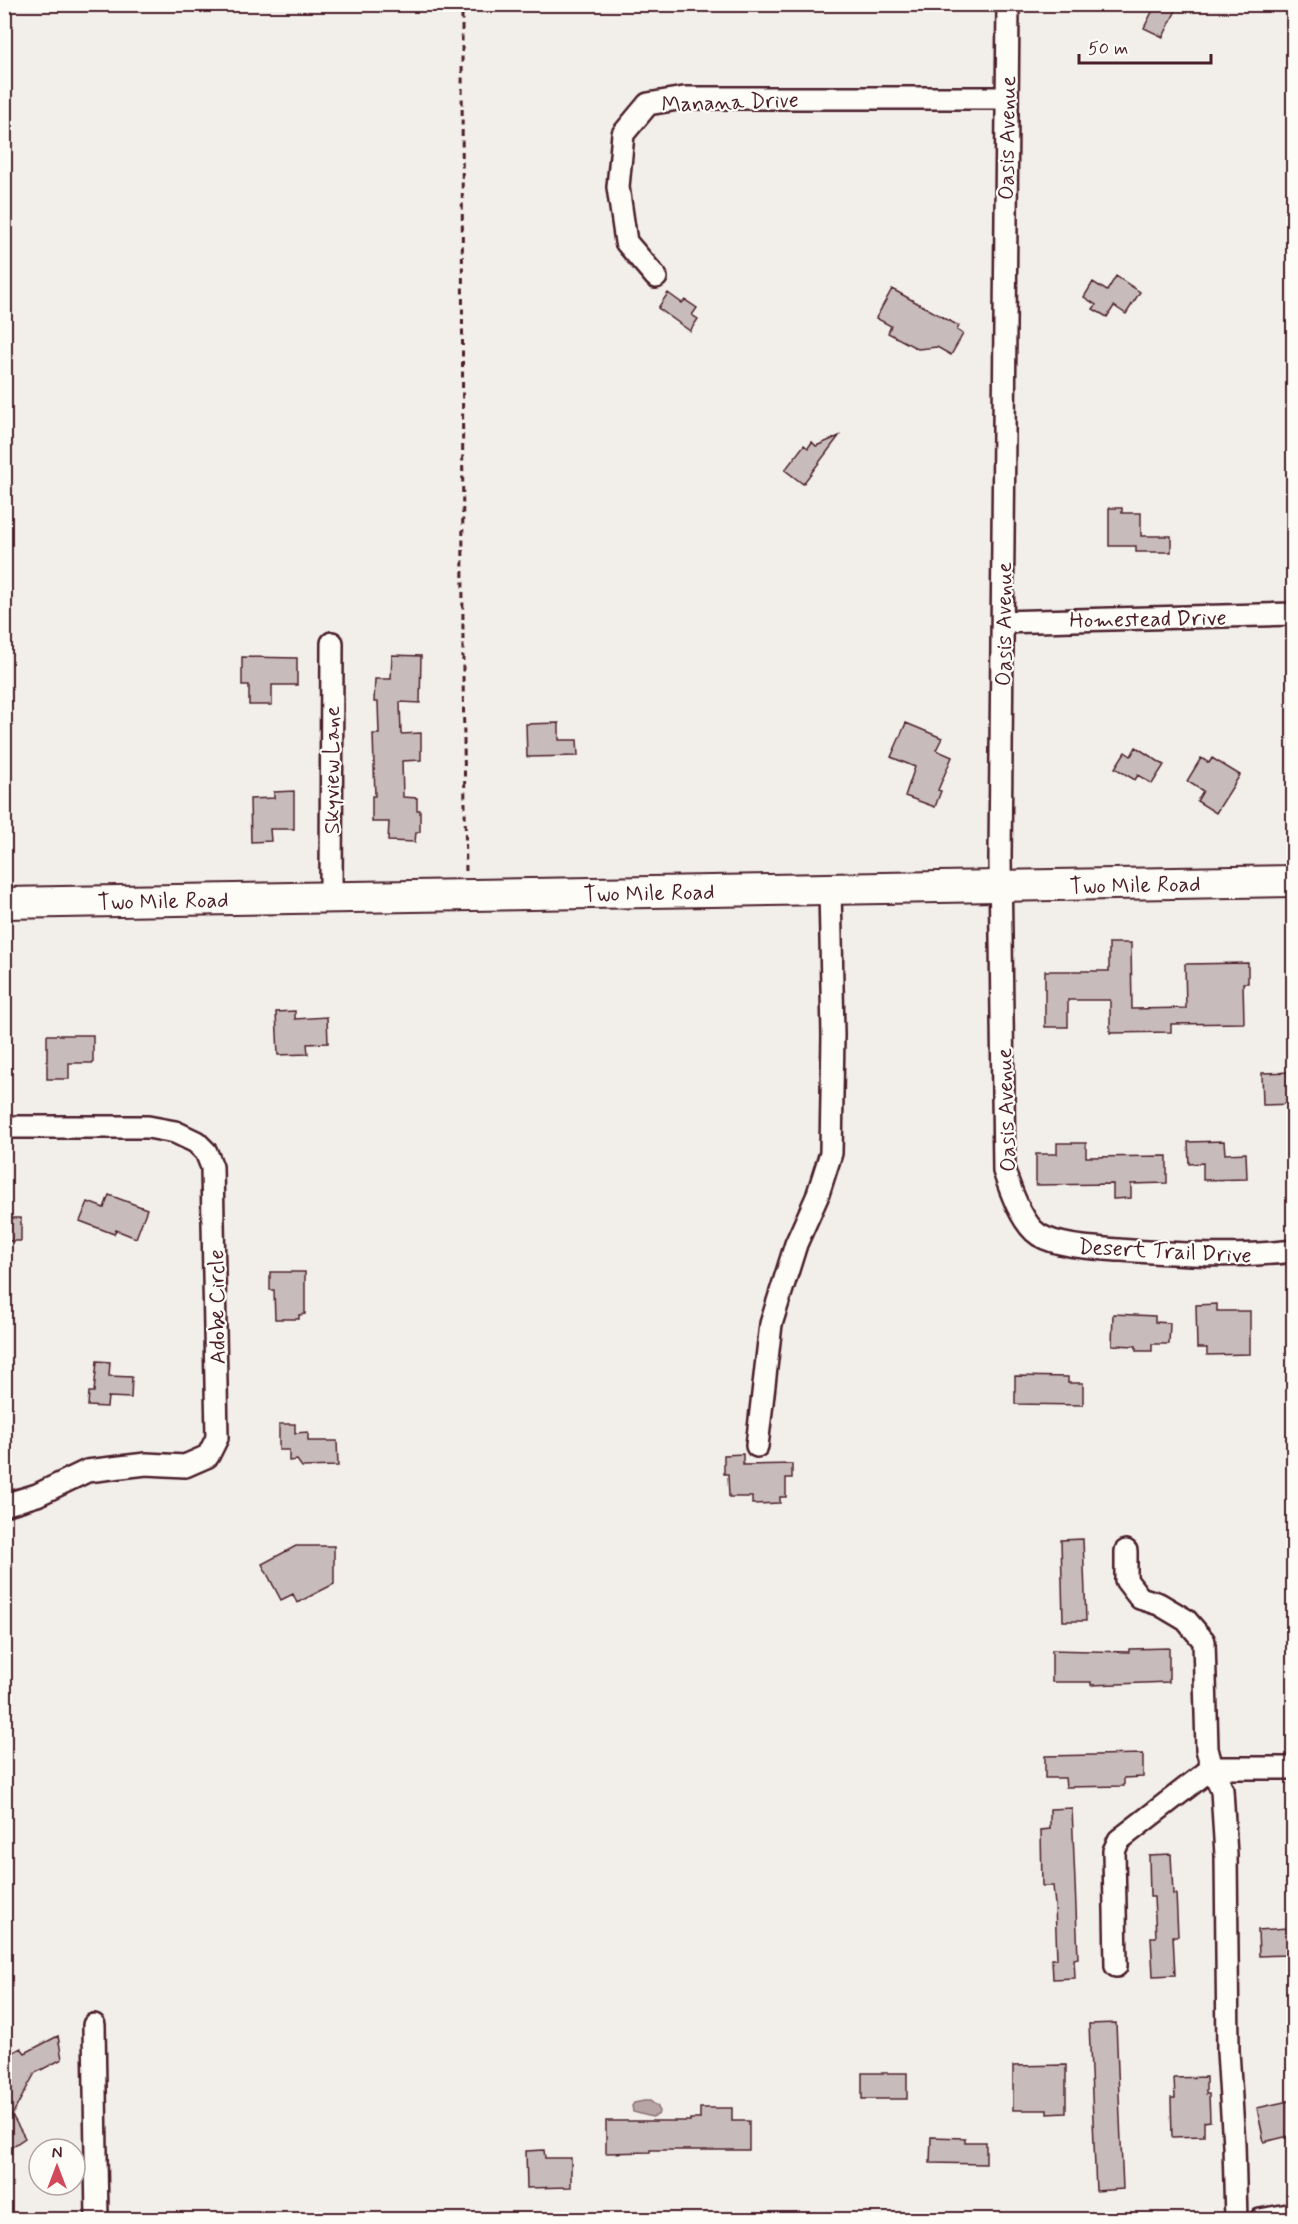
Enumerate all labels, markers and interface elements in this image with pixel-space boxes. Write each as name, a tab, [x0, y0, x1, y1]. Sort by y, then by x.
scale bar	[1079, 27, 1211, 65]
text: 50 m	[1088, 37, 1128, 61]
street label: Oasis Avenue	[993, 75, 1023, 200]
street label: Manana Drive	[661, 87, 799, 119]
street label: Oasis Avenue	[991, 562, 1019, 686]
street label: Homestead Drive	[1069, 605, 1227, 635]
street label: Skyview Lane	[319, 706, 347, 834]
street label: Two Mile Road	[1069, 871, 1201, 901]
street label: Two Mile Road	[583, 879, 715, 909]
street label: Two Mile Road	[97, 887, 229, 917]
street label: Oasis Avenue	[991, 1047, 1023, 1173]
street label: Desert Trail Drive	[1077, 1233, 1252, 1271]
street label: Adobe Circle	[203, 1249, 233, 1365]
north arrow	[27, 2137, 87, 2197]
text: N	[52, 2143, 62, 2164]

